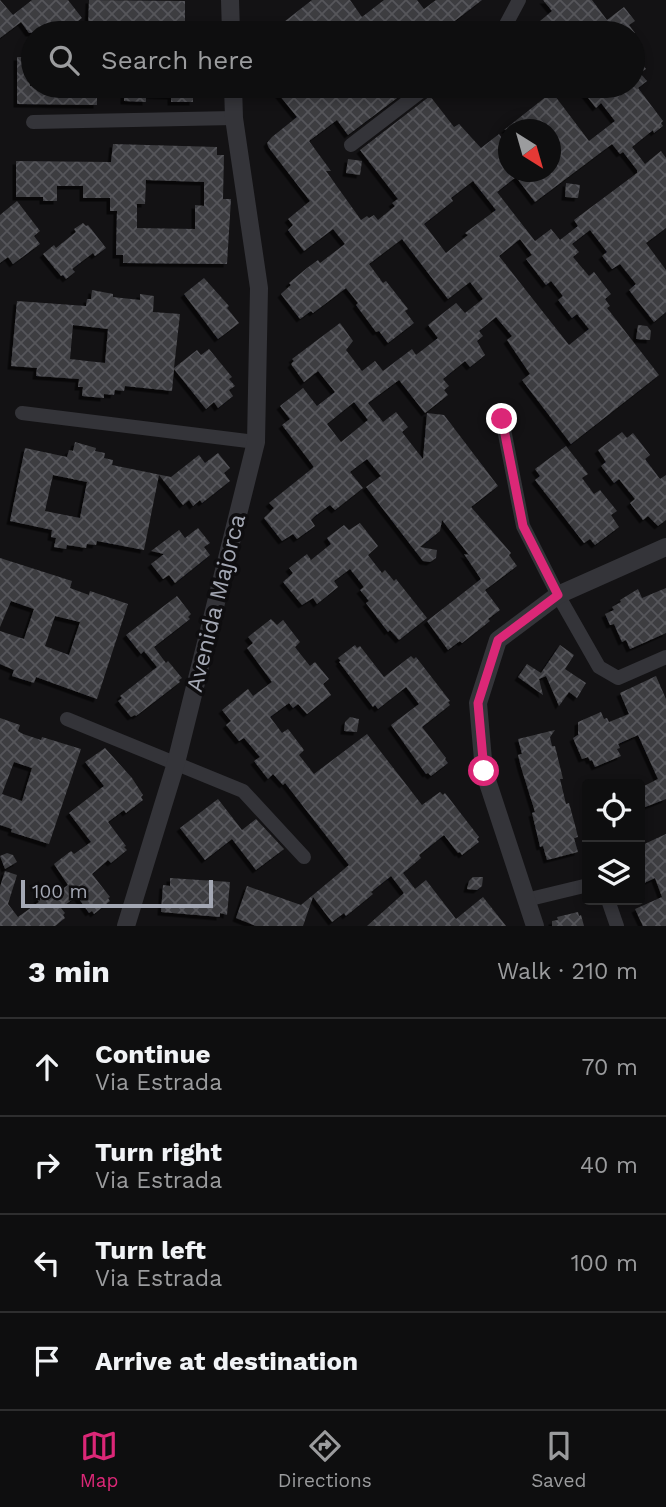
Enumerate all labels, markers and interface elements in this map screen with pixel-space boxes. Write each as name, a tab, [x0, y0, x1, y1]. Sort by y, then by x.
search box	[21, 21, 645, 98]
icon: search	[45, 41, 83, 79]
text: Search here	[101, 45, 253, 75]
north arrow	[498, 119, 561, 182]
route end	[486, 403, 517, 434]
street label: Avenida Majorca	[181, 511, 251, 695]
route start	[468, 755, 499, 786]
map controls	[582, 779, 645, 905]
button: locate	[582, 779, 645, 842]
button: layers	[582, 842, 645, 905]
scale bar	[21, 877, 214, 909]
text: 100 m	[32, 880, 88, 903]
text: 3 min	[28, 954, 110, 989]
text: Walk · 210 m	[497, 958, 638, 985]
text: Continue	[95, 1039, 211, 1069]
icon: ahead	[28, 1048, 66, 1086]
text: 70 m	[581, 1054, 638, 1081]
text: Via Estrada	[95, 1069, 222, 1096]
text: Turn right	[95, 1137, 222, 1167]
icon: right	[28, 1146, 66, 1184]
text: 40 m	[580, 1152, 638, 1179]
text: Via Estrada	[95, 1167, 222, 1194]
text: Turn left	[95, 1235, 206, 1265]
icon: left	[28, 1244, 66, 1282]
text: 100 m	[571, 1250, 638, 1277]
text: Via Estrada	[95, 1265, 222, 1292]
icon: arrive	[28, 1342, 66, 1380]
text: Arrive at destination	[95, 1346, 358, 1376]
tab: Map	[80, 1427, 118, 1492]
tab: Directions	[278, 1427, 372, 1492]
tab: Saved	[531, 1427, 586, 1492]

